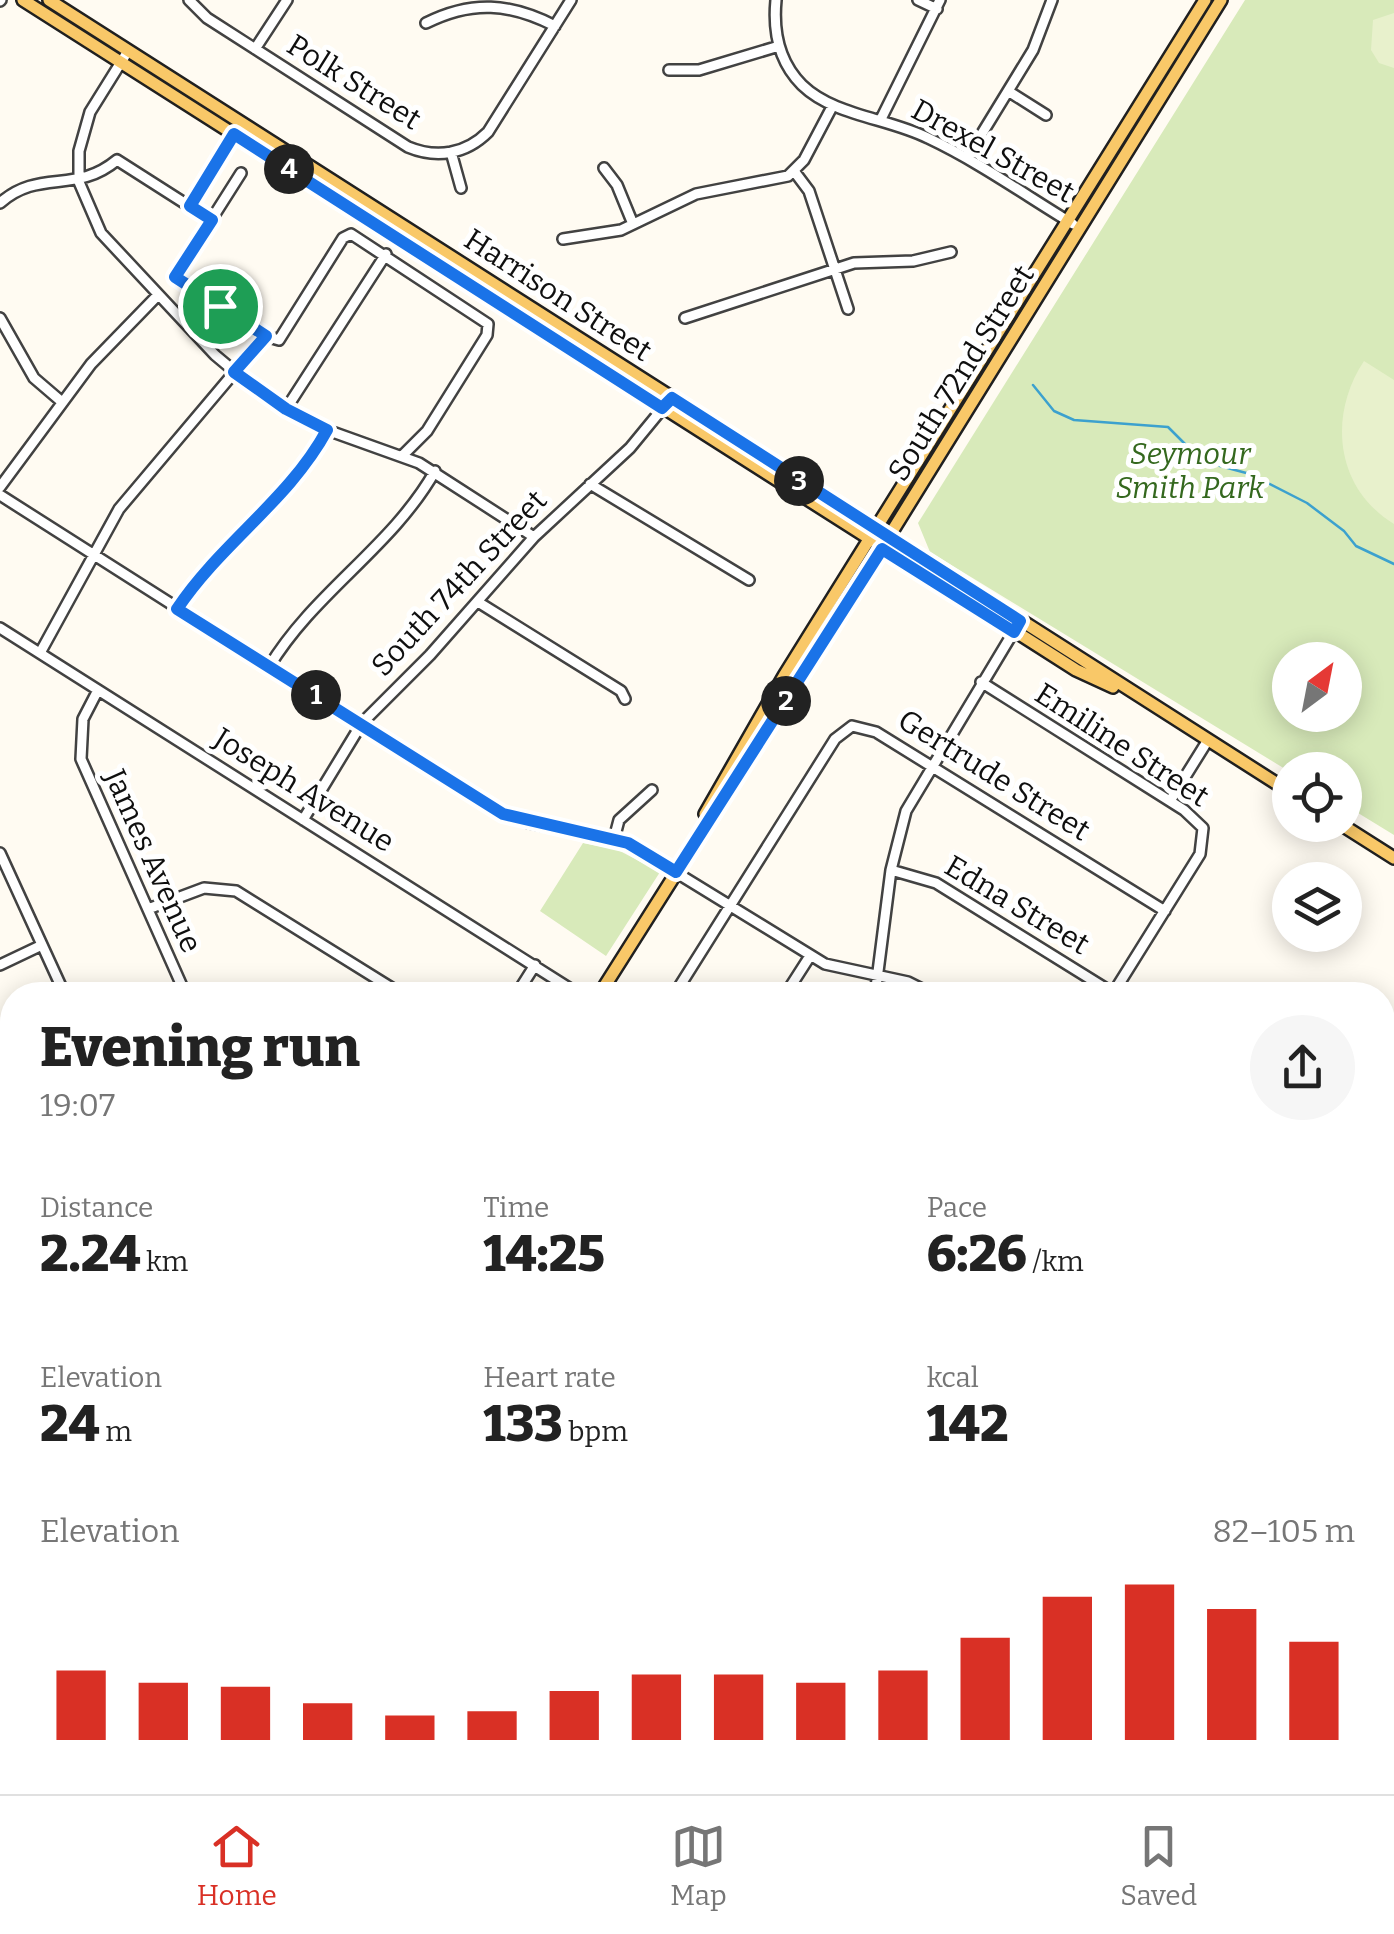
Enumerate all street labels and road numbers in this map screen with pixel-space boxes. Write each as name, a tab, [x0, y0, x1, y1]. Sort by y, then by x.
street label: Polk Street	[280, 27, 428, 137]
street label: Drexel Street	[905, 92, 1081, 211]
street label: Harrison Street	[458, 221, 658, 369]
street label: South 72nd Street	[880, 258, 1042, 487]
street label: South 74th Street	[364, 483, 554, 683]
street label: Emiline Street	[1029, 676, 1216, 815]
street label: Gertrude Street	[892, 702, 1097, 848]
street label: Joseph Avenue	[206, 720, 401, 860]
street label: James Avenue	[96, 763, 209, 958]
street label: Edna Street	[938, 848, 1096, 962]

